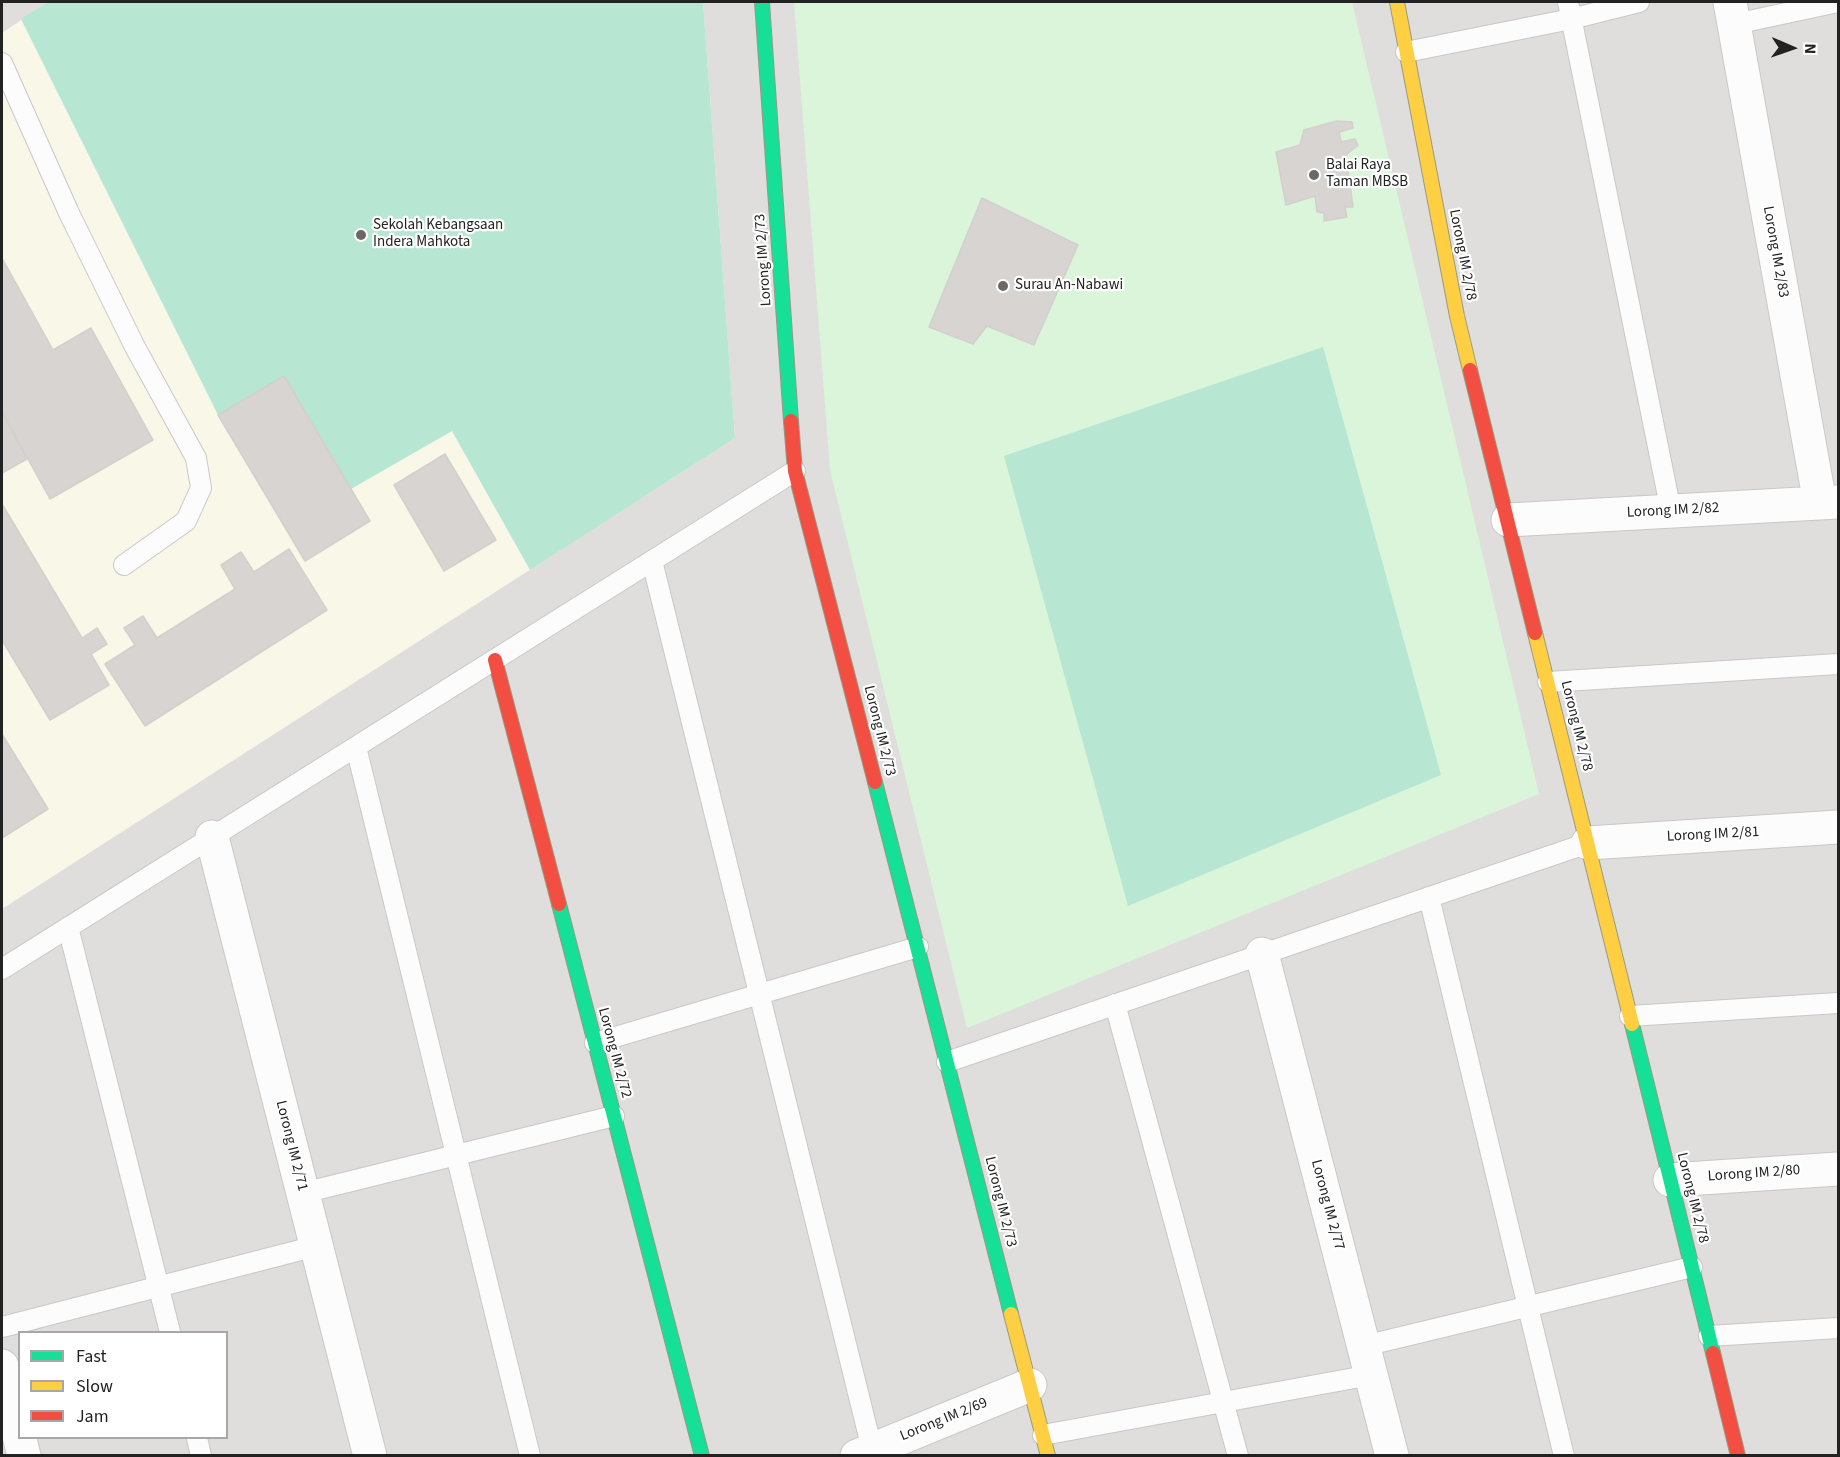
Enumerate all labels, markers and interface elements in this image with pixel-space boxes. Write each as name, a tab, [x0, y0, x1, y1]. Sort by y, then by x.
north arrow	[1762, 18, 1822, 78]
text: N	[1799, 43, 1821, 54]
place label: Balai Raya Taman MBSB	[1326, 157, 1408, 192]
marker: Balai Raya Taman MBSB	[1307, 168, 1321, 182]
street label: Lorong IM 2/83	[1758, 205, 1792, 299]
street label: Lorong IM 2/78	[1444, 208, 1480, 302]
street label: Lorong IM 2/73	[752, 213, 776, 307]
place label: Sekolah Kebangsaan Indera Mahkota	[373, 217, 503, 252]
marker: Sekolah Kebangsaan Indera Mahkota	[354, 228, 368, 242]
place label: Surau An-Nabawi	[1015, 277, 1123, 295]
marker: Surau An-Nabawi	[996, 279, 1010, 293]
street label: Lorong IM 2/82	[1626, 500, 1720, 522]
street label: Lorong IM 2/78	[1556, 679, 1596, 773]
street label: Lorong IM 2/73	[859, 684, 899, 778]
street label: Lorong IM 2/81	[1666, 824, 1760, 846]
street label: Lorong IM 2/72	[593, 1006, 635, 1100]
street label: Lorong IM 2/71	[271, 1099, 311, 1193]
street label: Lorong IM 2/78	[1672, 1151, 1712, 1245]
street label: Lorong IM 2/73	[980, 1155, 1020, 1249]
street label: Lorong IM 2/77	[1306, 1158, 1348, 1252]
street label: Lorong IM 2/80	[1707, 1162, 1801, 1186]
legend	[18, 1331, 228, 1439]
text: Fast	[76, 1344, 107, 1369]
text: Slow	[76, 1374, 113, 1399]
street label: Lorong IM 2/69	[898, 1394, 990, 1446]
text: Jam	[76, 1404, 109, 1429]

